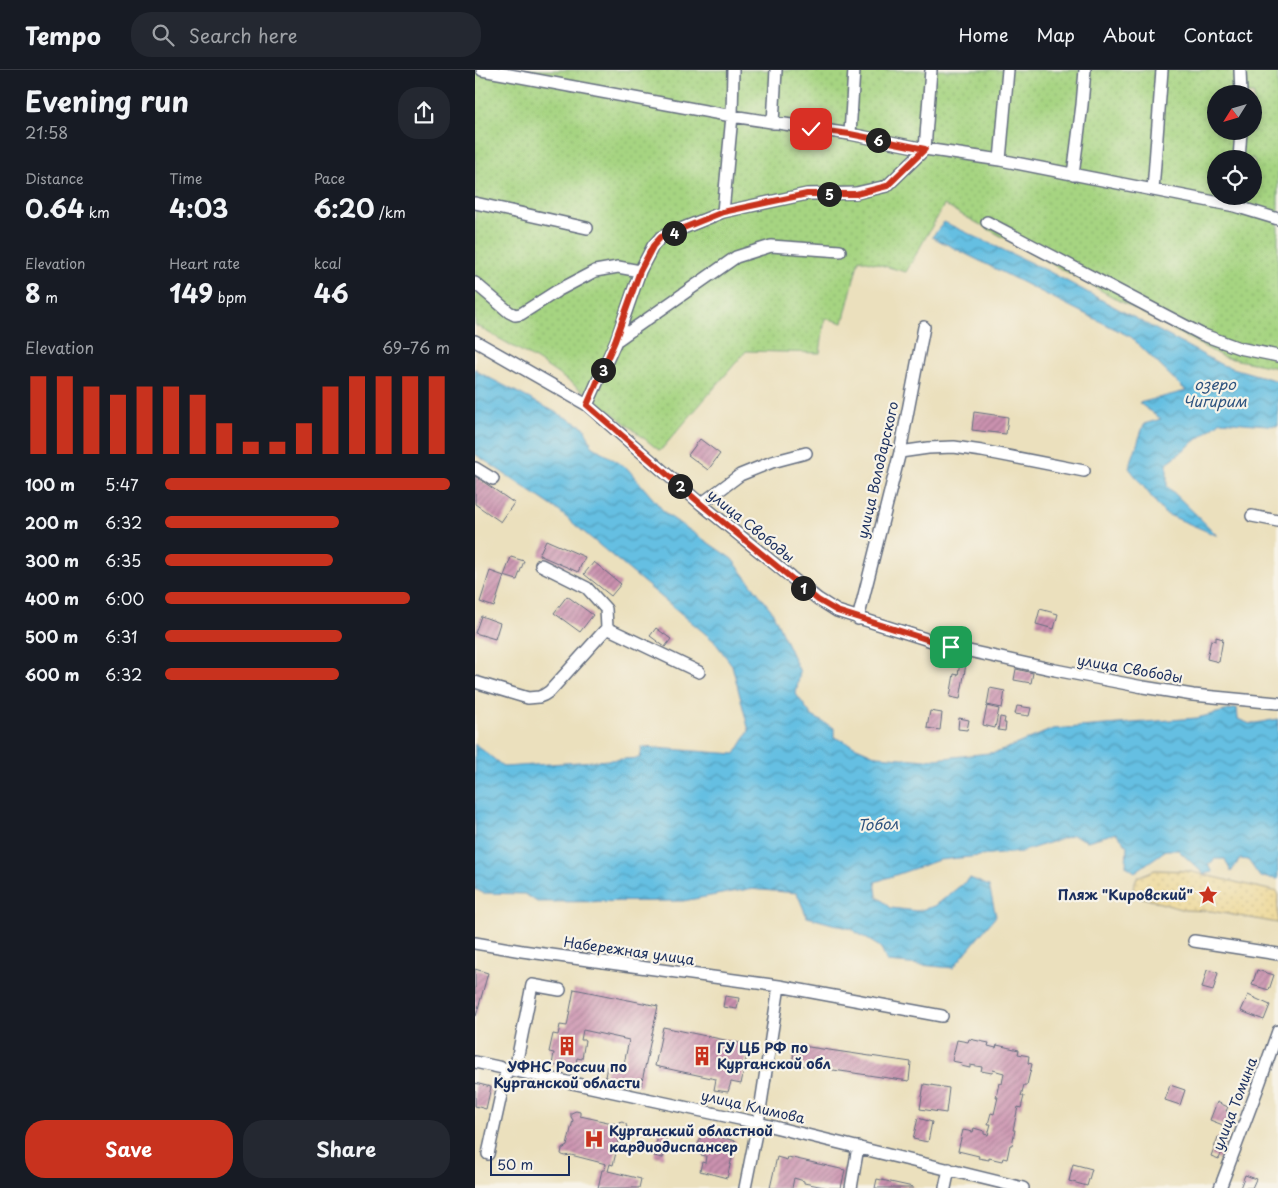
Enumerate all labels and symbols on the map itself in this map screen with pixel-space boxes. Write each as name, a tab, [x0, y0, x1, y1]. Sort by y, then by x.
north arrow	[1207, 85, 1263, 140]
pin	[790, 108, 832, 150]
pin: 6	[865, 128, 891, 152]
pin: 5	[817, 182, 841, 206]
pin: 4	[661, 220, 687, 246]
pin: 3	[591, 358, 615, 382]
water label: озеро Чигирим	[1183, 372, 1247, 412]
street label: улица Володарского	[852, 399, 904, 541]
pin: 2	[667, 474, 693, 498]
street label: улица Свободы	[703, 484, 799, 567]
pin: 1	[791, 576, 815, 600]
pin	[930, 626, 972, 668]
street label: улица Свободы	[1076, 649, 1184, 688]
water label: Тобол	[857, 811, 899, 836]
place label: Пляж "Кировский"	[1058, 884, 1193, 905]
place icon: Пляж "Кировский"	[1197, 884, 1219, 906]
street label: Набережная улица	[562, 931, 696, 970]
building icon: УФНС России по Курганской области	[556, 1035, 578, 1057]
place label: ГУ ЦБ РФ по Курганской обл	[717, 1037, 831, 1074]
building icon: ГУ ЦБ РФ по Курганской обл	[691, 1045, 713, 1067]
street label: улица Томина	[1207, 1054, 1262, 1154]
place label: УФНС России по Курганской области	[494, 1056, 640, 1093]
street label: улица Климова	[699, 1084, 807, 1129]
place label: Курганский областной кардиодиспансер	[609, 1120, 773, 1157]
hospital icon: Курганский областной кардиодиспансер	[583, 1128, 605, 1150]
scale bar	[490, 1153, 570, 1176]

